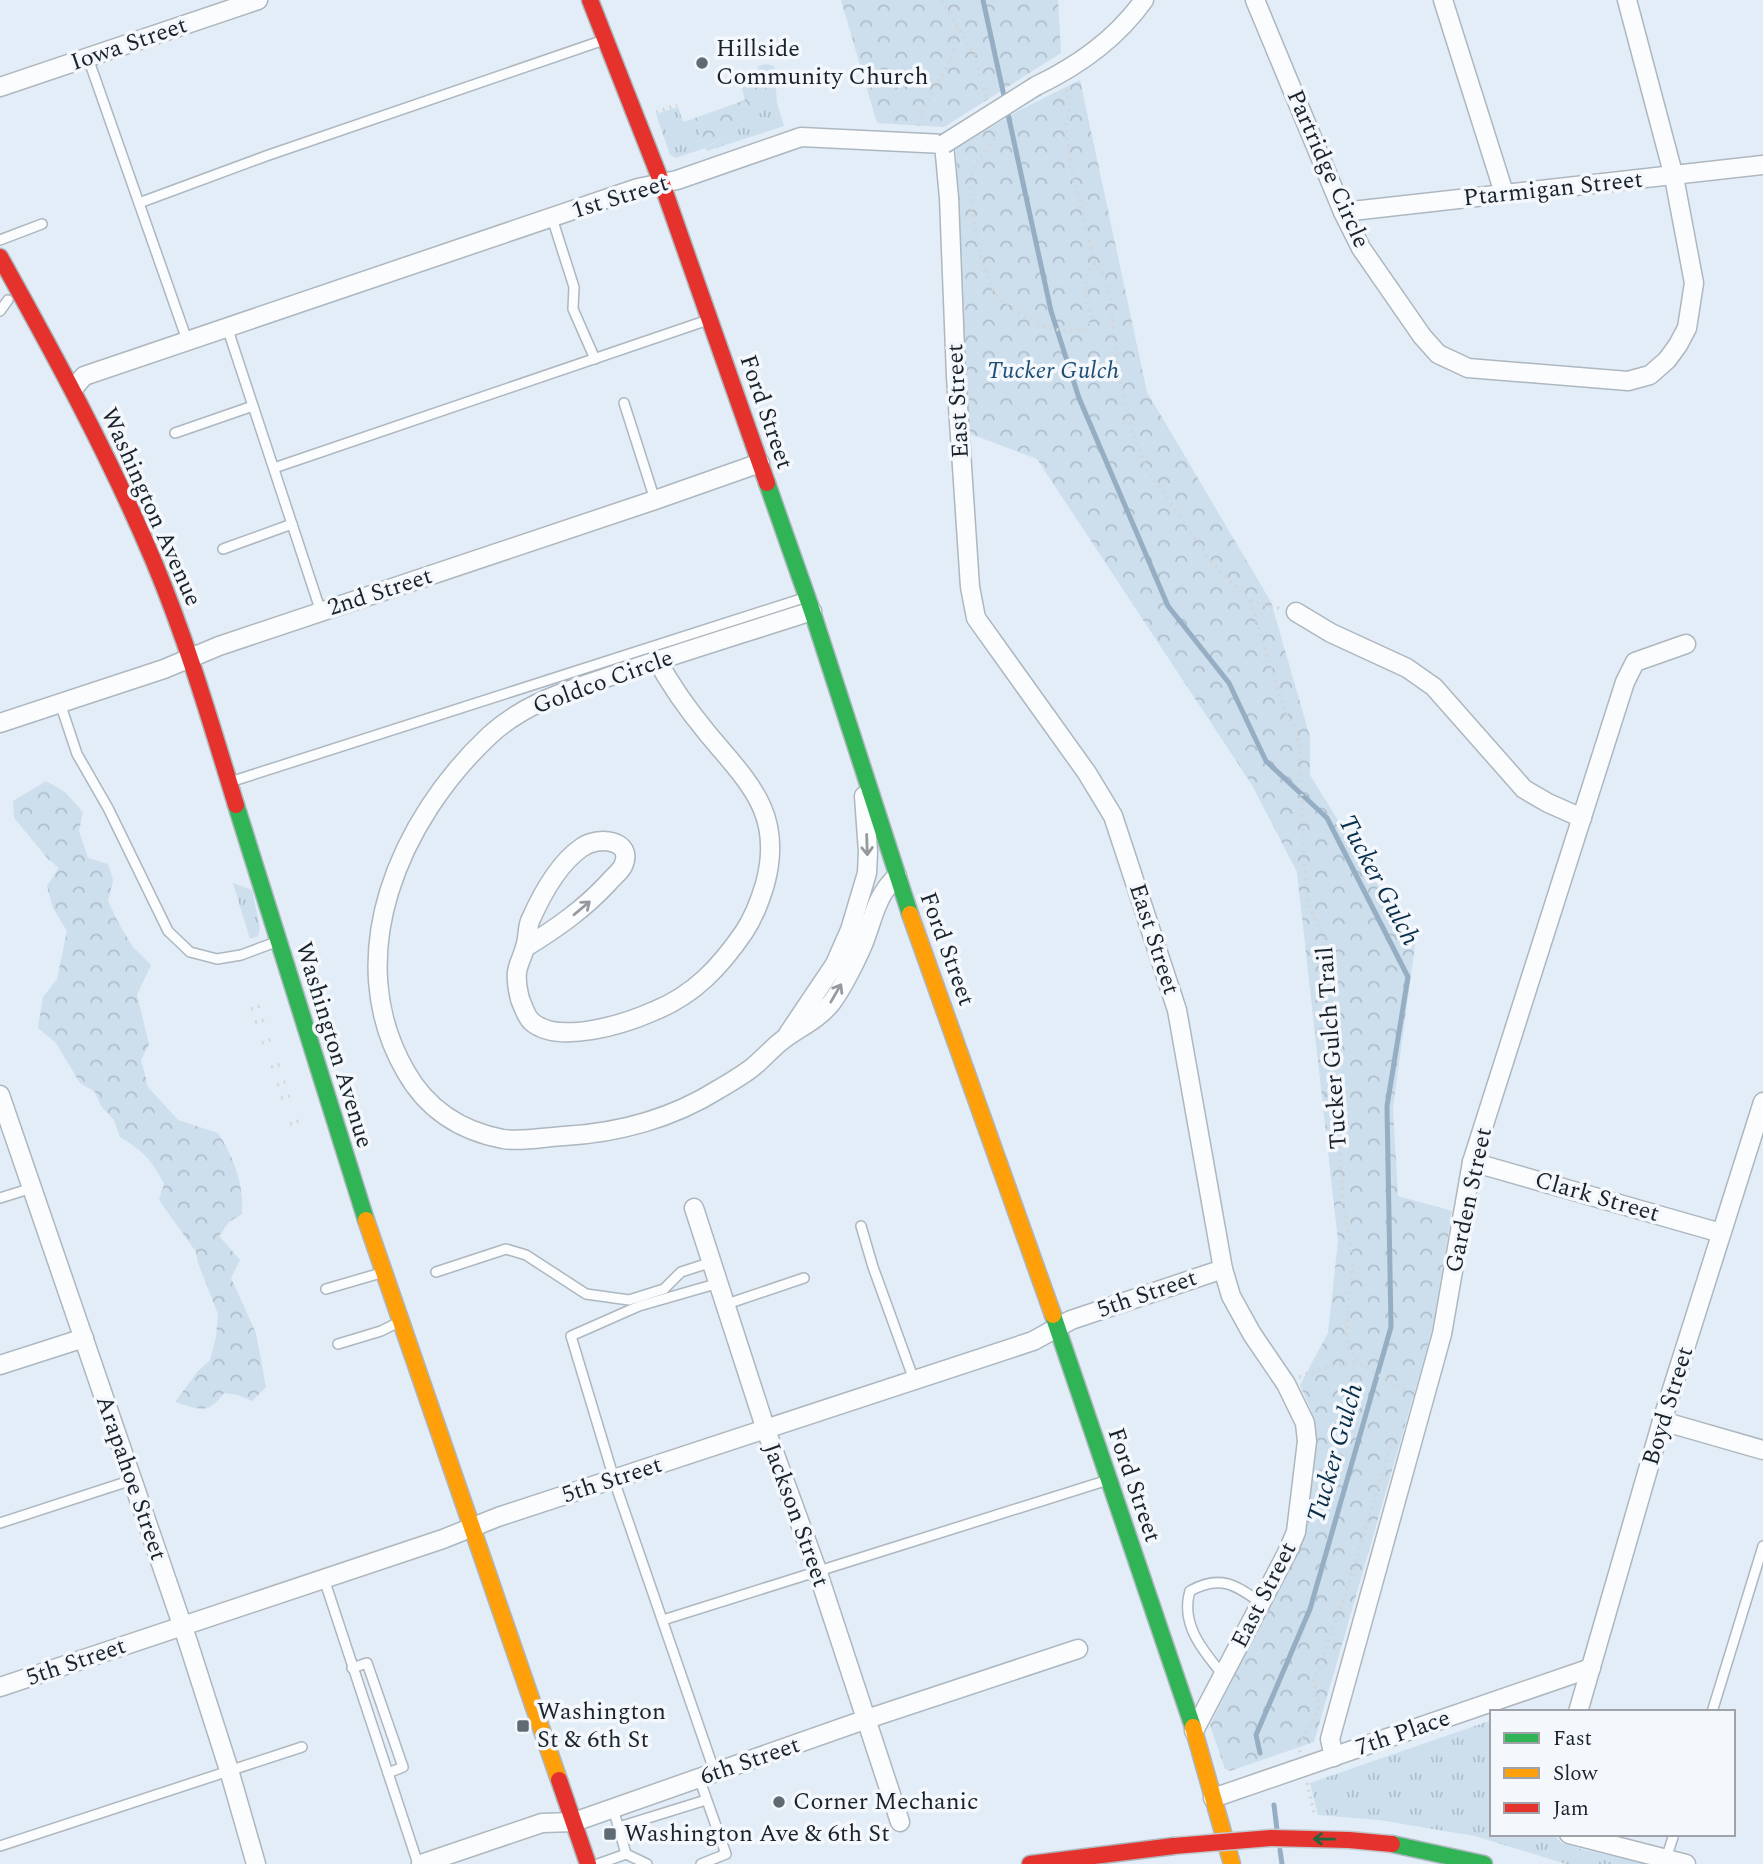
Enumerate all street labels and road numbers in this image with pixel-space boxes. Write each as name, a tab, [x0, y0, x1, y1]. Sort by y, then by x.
street label: Iowa Street	[66, 7, 192, 81]
street label: Partridge Circle	[1277, 84, 1379, 254]
street label: Ptarmigan Street	[1461, 162, 1645, 216]
street label: 1st Street	[567, 165, 673, 229]
street label: East Street	[937, 343, 979, 459]
street label: Ford Street	[730, 350, 802, 474]
street label: Washington Avenue	[91, 402, 211, 612]
street label: 2nd Street	[323, 558, 437, 626]
street label: Goldco Circle	[528, 640, 678, 724]
street label: East Street	[1119, 879, 1189, 999]
street label: Ford Street	[910, 887, 984, 1011]
street label: Washington Avenue	[285, 937, 383, 1153]
street label: Tucker Gulch Trail	[1307, 946, 1357, 1150]
street label: Garden Street	[1436, 1124, 1502, 1276]
street label: Clark Street	[1530, 1162, 1664, 1232]
street label: 5th Street	[1092, 1260, 1202, 1328]
street label: Boyd Street	[1633, 1342, 1703, 1470]
street label: Arapahoe Street	[86, 1391, 176, 1565]
street label: Ford Street	[1098, 1423, 1170, 1547]
street label: Jackson Street	[753, 1438, 839, 1592]
street label: 5th Street	[557, 1447, 667, 1513]
street label: East Street	[1222, 1536, 1306, 1654]
street label: 5th Street	[21, 1628, 131, 1696]
street label: 7th Place	[1351, 1700, 1455, 1766]
street label: 6th Street	[695, 1727, 805, 1795]

